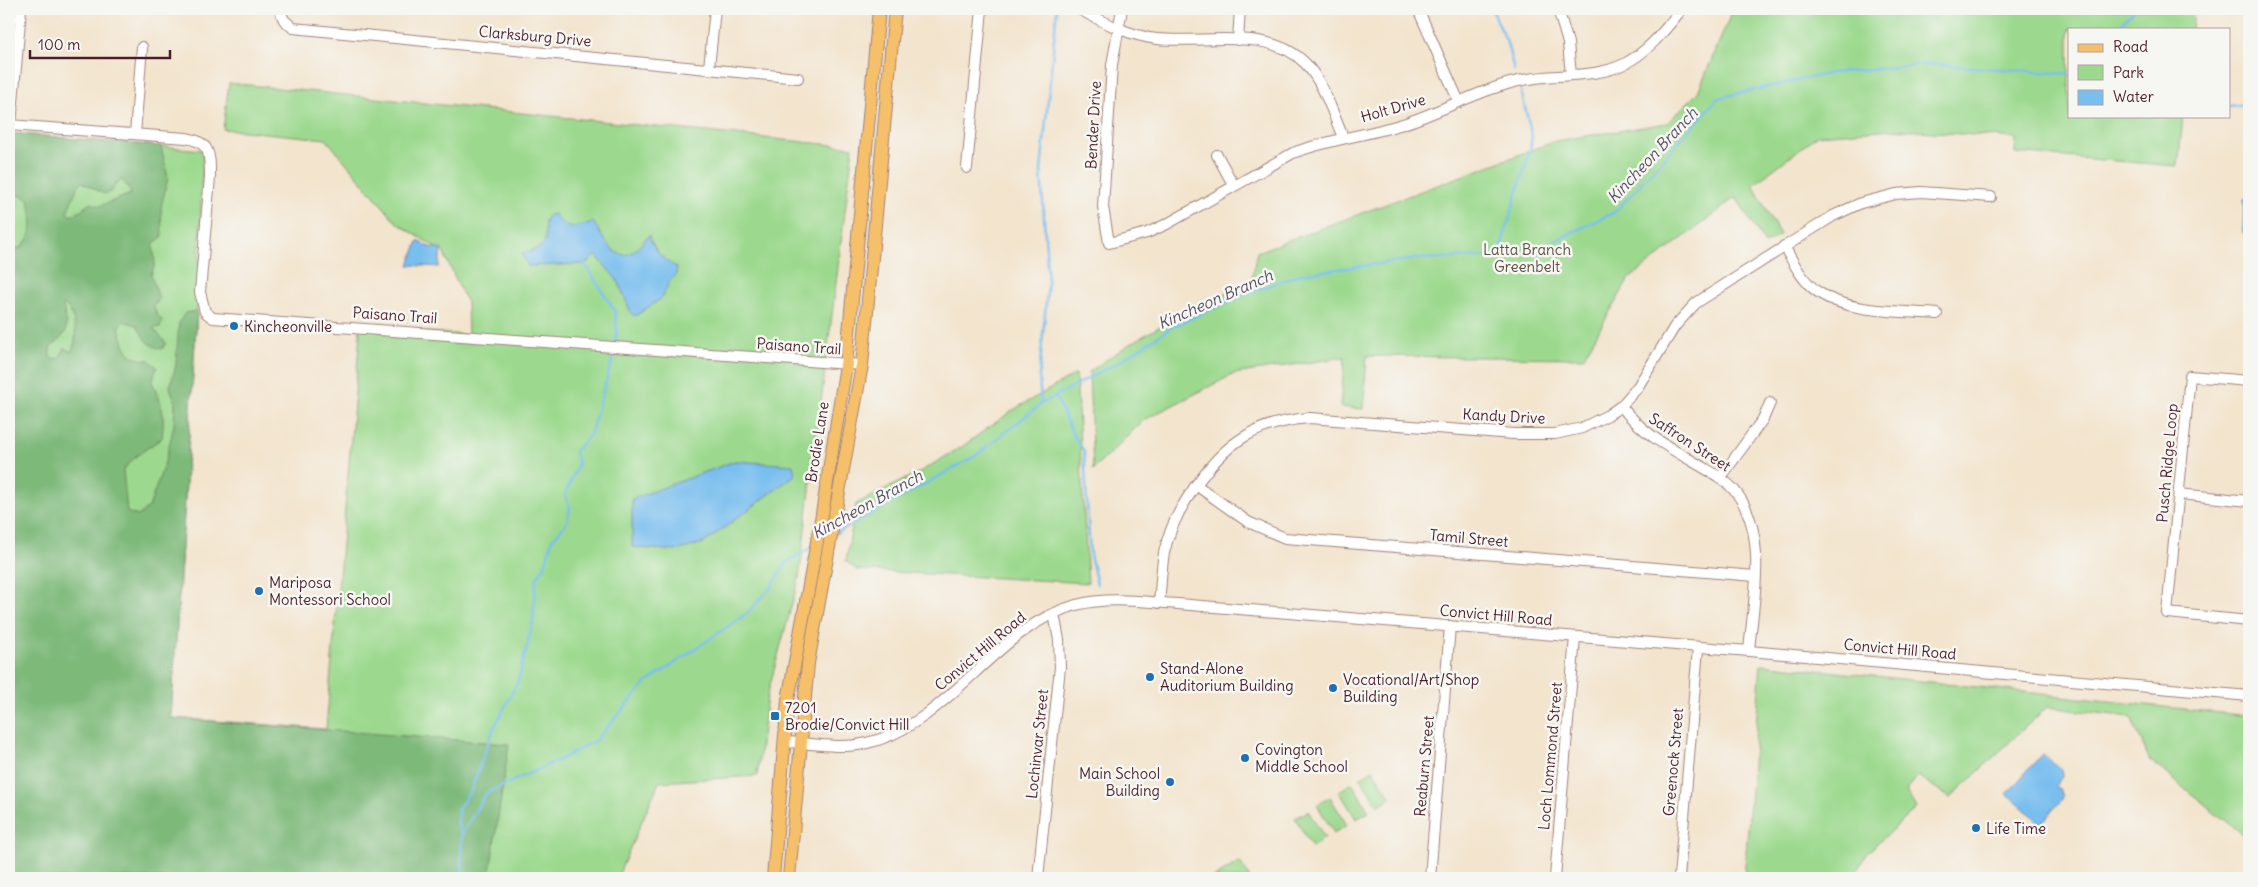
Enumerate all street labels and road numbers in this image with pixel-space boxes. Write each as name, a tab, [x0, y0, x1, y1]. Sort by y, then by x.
street label: Clarksburg Drive	[478, 22, 592, 50]
street label: Bender Drive	[1081, 80, 1105, 170]
street label: Holt Drive	[1358, 90, 1428, 126]
street label: Paisano Trail	[352, 303, 438, 327]
street label: Paisano Trail	[756, 334, 842, 358]
street label: Brodie Lane	[801, 400, 833, 484]
street label: Pusch Ridge Loop	[2152, 403, 2182, 523]
street label: Kandy Drive	[1462, 404, 1546, 428]
street label: Saffron Street	[1646, 409, 1734, 475]
street label: Tamil Street	[1429, 525, 1509, 551]
street label: Convict Hill Road	[1439, 601, 1553, 629]
street label: Convict Hill Road	[931, 607, 1030, 695]
street label: Convict Hill Road	[1843, 635, 1957, 663]
street label: Loch Lommond Street	[1534, 681, 1566, 831]
street label: Lochinvar Street	[1022, 688, 1052, 800]
street label: Greenock Street	[1659, 707, 1687, 817]
street label: Reaburn Street	[1410, 715, 1438, 817]

